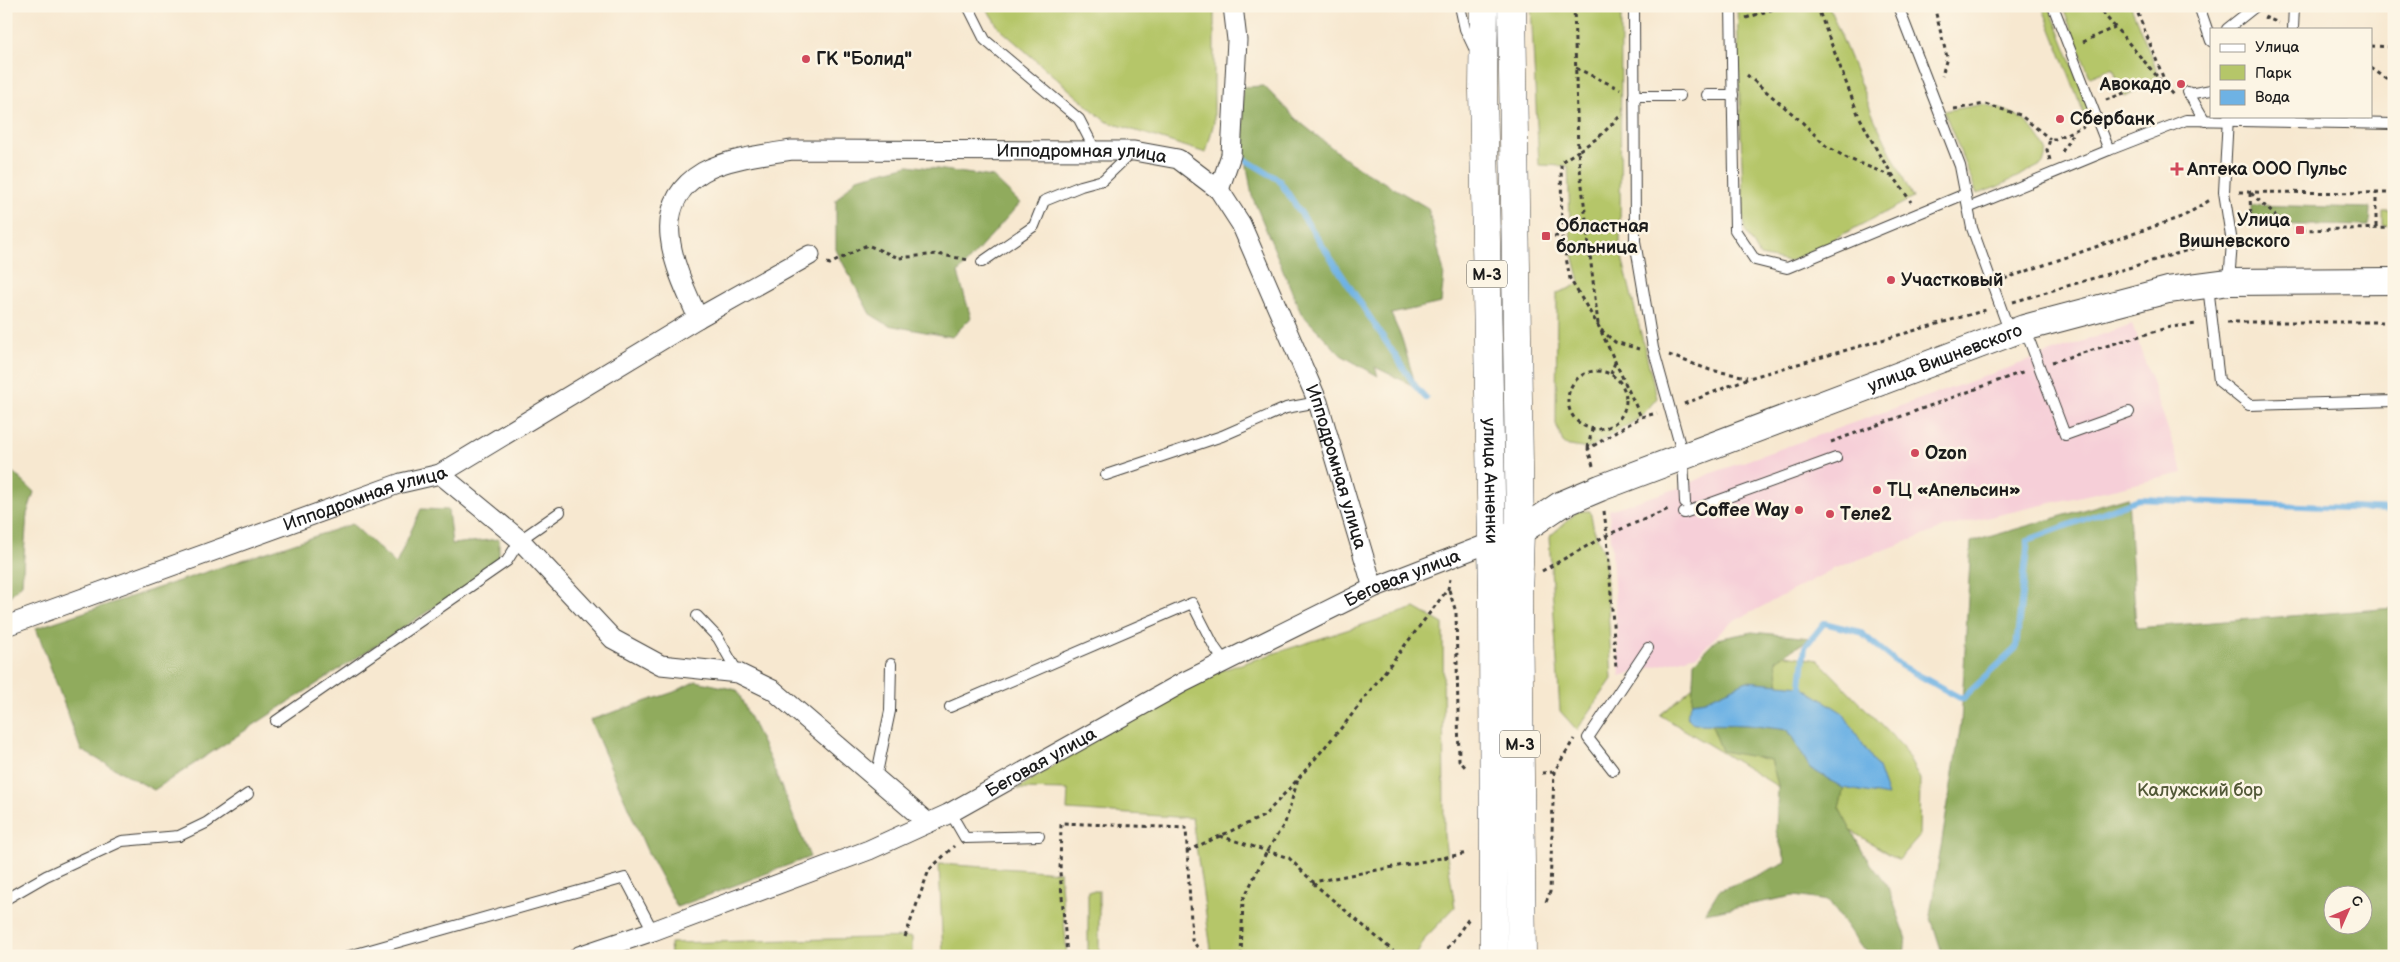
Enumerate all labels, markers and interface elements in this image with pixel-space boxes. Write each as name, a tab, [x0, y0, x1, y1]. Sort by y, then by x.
legend	[2210, 28, 2372, 118]
text: Улица	[2255, 38, 2300, 57]
place label: ГК "Болид"	[816, 49, 912, 70]
marker: ГК "Болид"	[800, 53, 812, 65]
text: Парк	[2255, 64, 2292, 83]
place label: Авокадо	[2099, 74, 2171, 95]
marker: Авокадо	[2175, 78, 2187, 90]
text: Вода	[2255, 88, 2290, 107]
place label: Сбербанк	[2070, 109, 2155, 130]
marker: Сбербанк	[2054, 113, 2066, 125]
street label: Ипподромная улица	[996, 141, 1169, 168]
place label: Аптека ООО Пульс	[2186, 159, 2347, 180]
marker: Аптека ООО Пульс	[2171, 163, 2183, 175]
place label: Улица Вишневского	[2179, 210, 2291, 252]
place label: Областная больница	[1556, 216, 1649, 258]
marker: Улица Вишневского	[2294, 224, 2306, 236]
marker: Областная больница	[1540, 230, 1552, 242]
road number: М-3	[1467, 260, 1507, 288]
place label: Участковый	[1901, 270, 2003, 291]
marker: Участковый	[1885, 274, 1897, 286]
street label: улица Вишневского	[1865, 320, 2025, 397]
street label: Ипподромная улица	[1301, 381, 1371, 552]
street label: улица Анненки	[1479, 418, 1502, 544]
place label: Ozon	[1925, 443, 1967, 464]
marker: Ozon	[1909, 447, 1921, 459]
street label: Ипподромная улица	[280, 462, 451, 536]
place label: ТЦ «Апельсин»	[1887, 480, 2021, 501]
marker: ТЦ «Апельсин»	[1871, 484, 1883, 496]
place label: Coffee Way	[1695, 500, 1790, 521]
marker: Coffee Way	[1793, 504, 1805, 516]
place label: Теле2	[1840, 504, 1892, 525]
marker: Теле2	[1824, 508, 1836, 520]
street label: Беговая улица	[1341, 545, 1464, 612]
street label: Беговая улица	[982, 723, 1100, 802]
road number: М-3	[1500, 731, 1540, 758]
park label: Калужский бор	[2137, 780, 2263, 801]
north arrow	[2322, 884, 2372, 934]
text: С	[2347, 892, 2366, 911]

